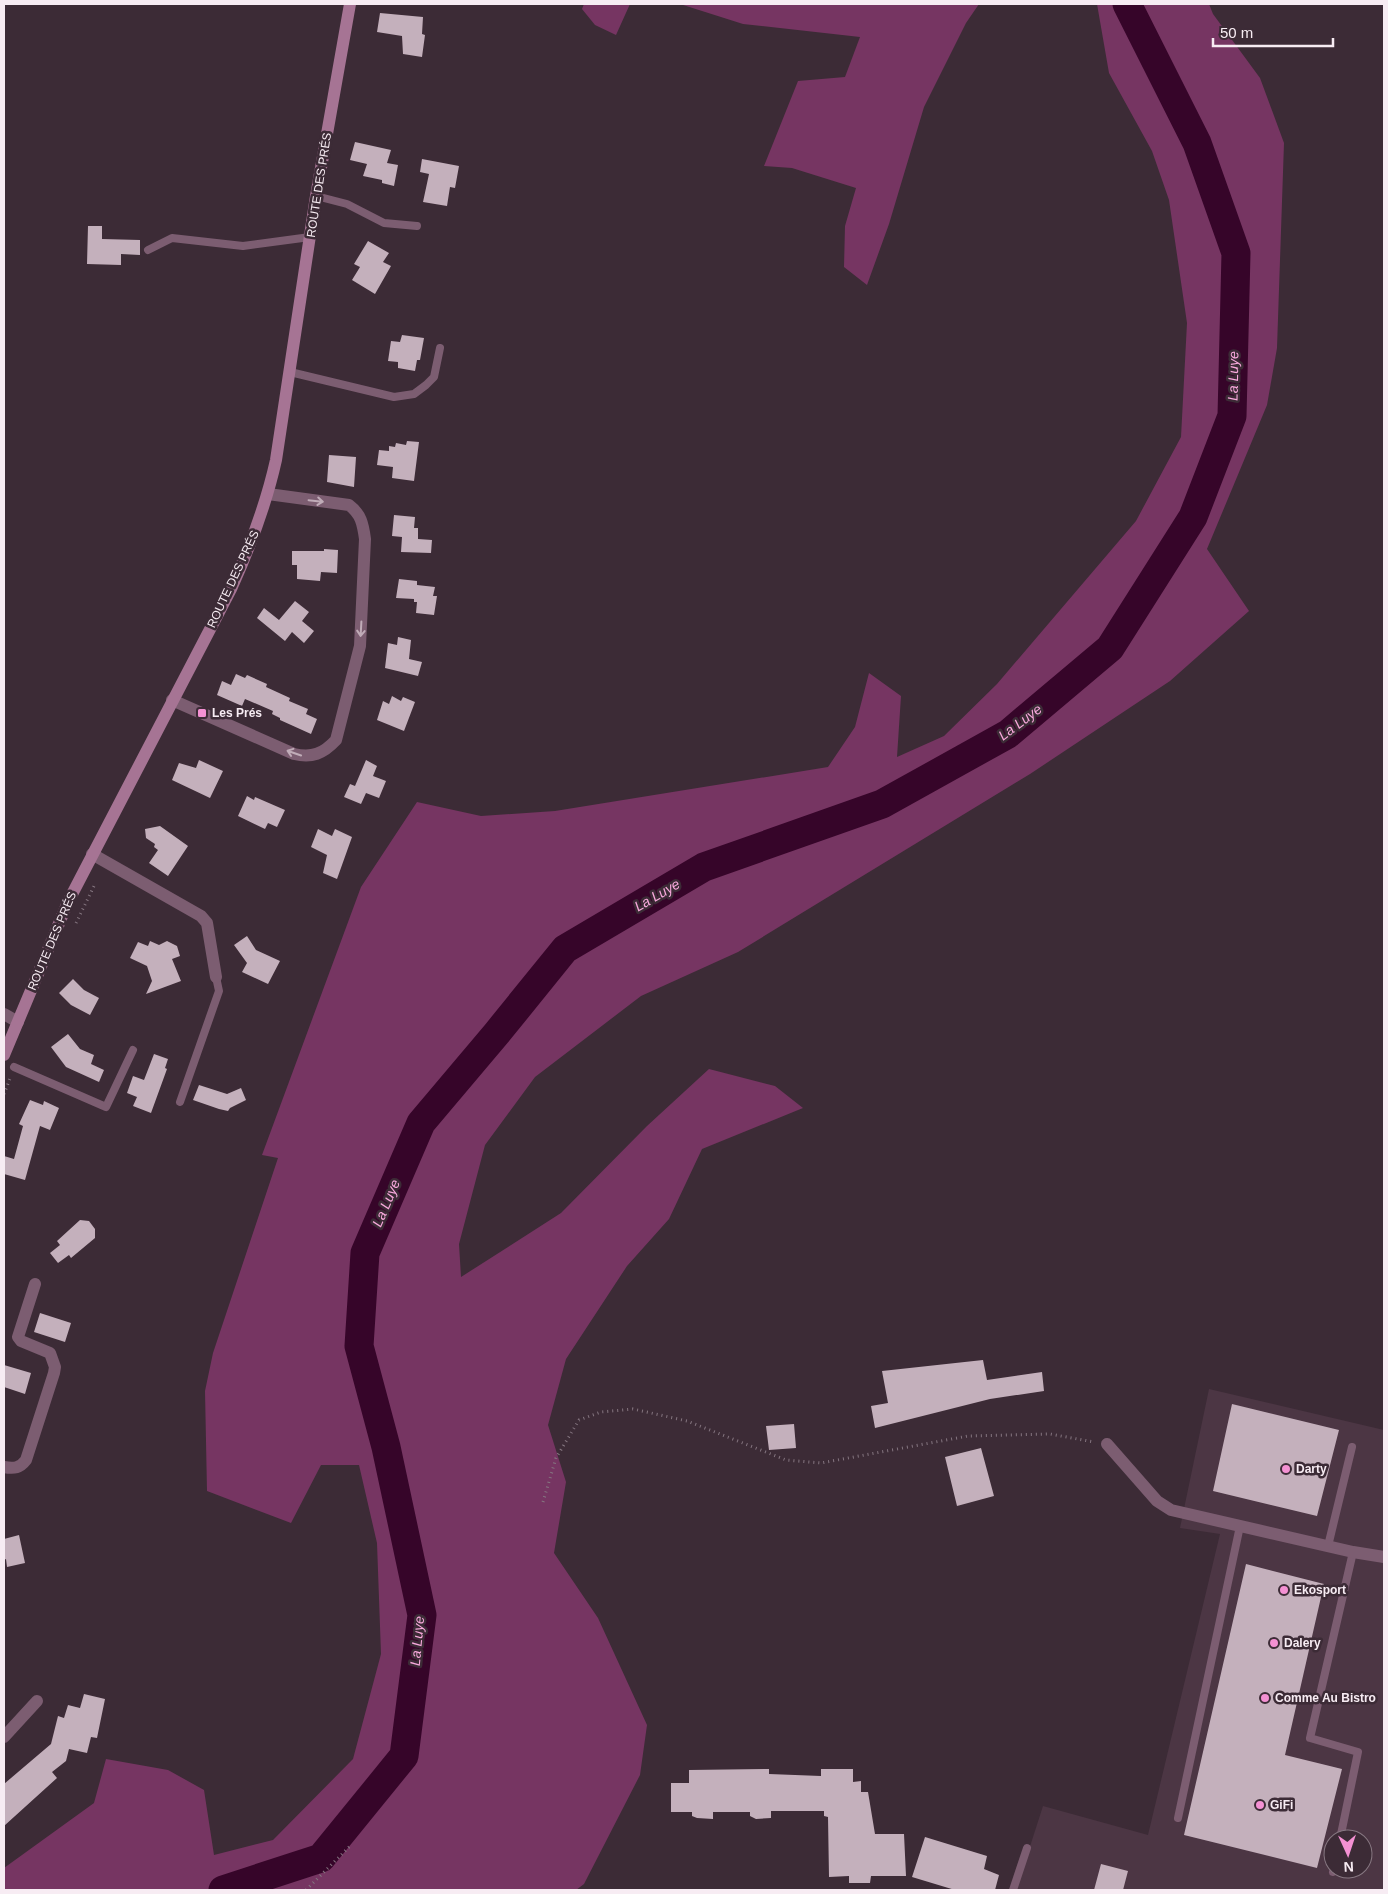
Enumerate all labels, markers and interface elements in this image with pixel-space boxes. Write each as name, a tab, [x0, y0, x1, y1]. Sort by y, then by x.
scale bar	[1213, 15, 1333, 47]
text: 50 m	[1220, 24, 1253, 41]
street label: ROUTE DES PRÉS	[303, 131, 334, 238]
water label: La Luye	[1225, 351, 1241, 401]
one-way arrow	[308, 496, 324, 506]
street label: ROUTE DES PRÉS	[203, 528, 262, 630]
one-way arrow	[356, 620, 365, 636]
water label: La Luye	[995, 700, 1045, 743]
place label: Les Prés	[212, 706, 262, 720]
marker: Les Prés	[196, 707, 208, 719]
one-way arrow	[287, 748, 302, 757]
water label: La Luye	[631, 876, 683, 914]
street label: ROUTE DES PRÉS	[24, 889, 79, 993]
water label: La Luye	[369, 1177, 403, 1229]
place label: Darty	[1296, 1462, 1327, 1476]
marker: Darty	[1280, 1463, 1292, 1475]
place label: Ekosport	[1294, 1583, 1346, 1597]
marker: Ekosport	[1278, 1584, 1290, 1596]
water label: La Luye	[407, 1615, 427, 1667]
place label: Dalery	[1284, 1636, 1321, 1650]
marker: Dalery	[1268, 1637, 1280, 1649]
place label: Comme Au Bistro	[1275, 1691, 1376, 1705]
marker: Comme Au Bistro	[1259, 1692, 1271, 1704]
place label: GiFi	[1270, 1798, 1293, 1812]
marker: GiFi	[1254, 1799, 1266, 1811]
north arrow	[1323, 1829, 1373, 1879]
text: N	[1343, 1859, 1354, 1875]

